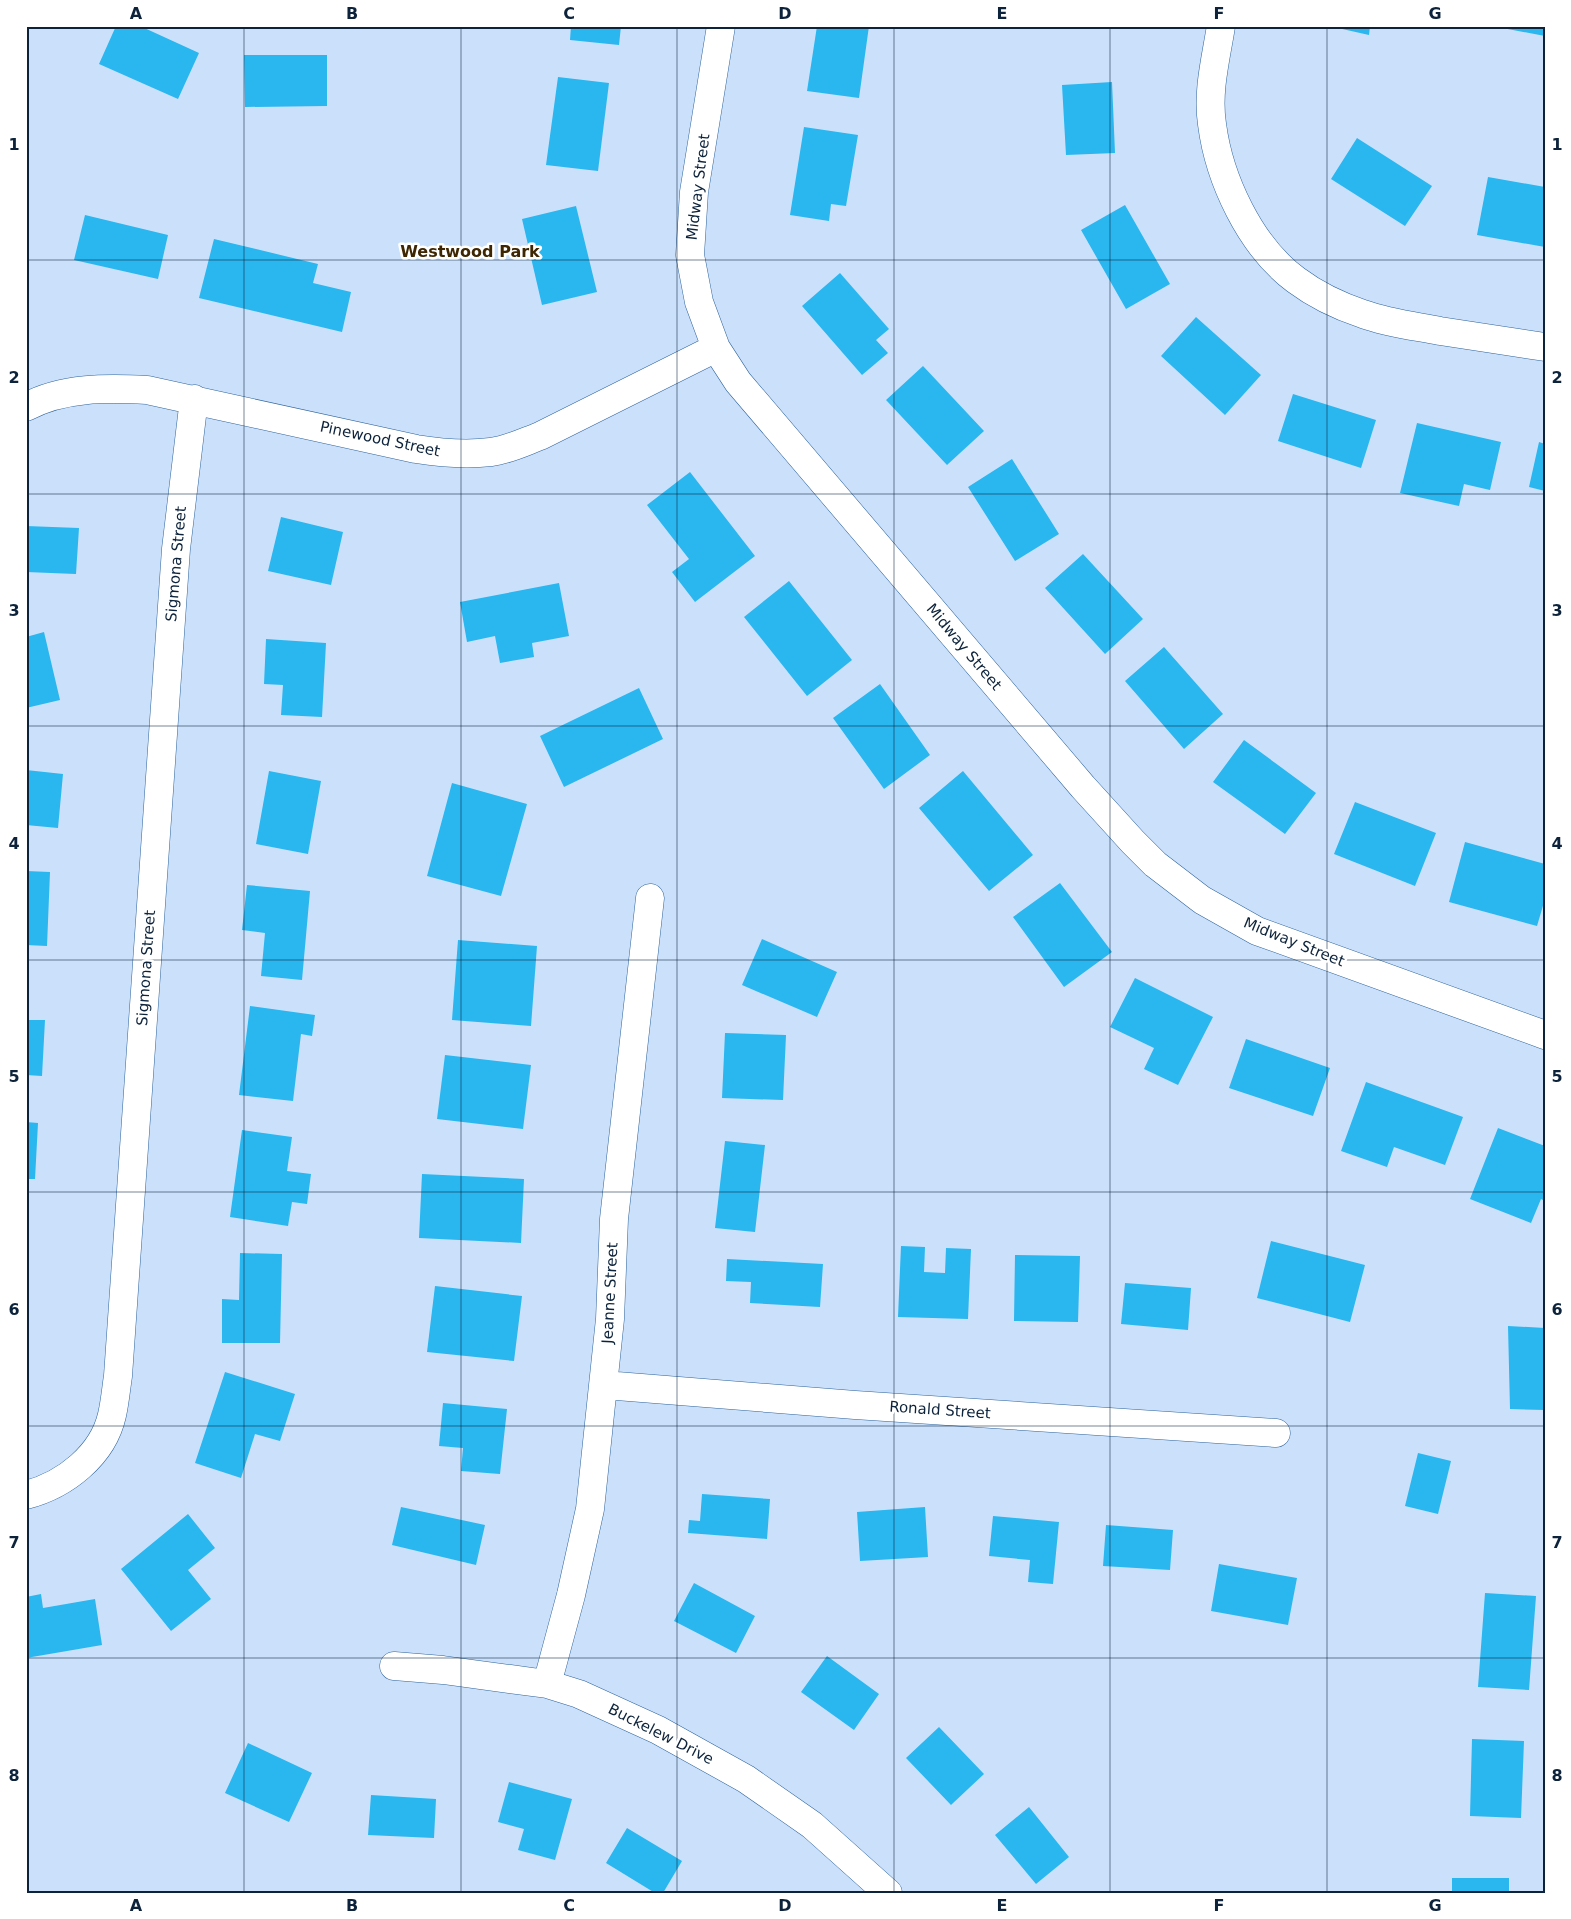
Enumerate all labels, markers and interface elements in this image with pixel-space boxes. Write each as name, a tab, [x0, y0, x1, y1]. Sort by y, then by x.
text: A	[130, 4, 143, 23]
text: B	[346, 4, 358, 23]
text: C	[563, 4, 575, 23]
text: D	[778, 4, 792, 23]
text: E	[997, 4, 1007, 23]
text: F	[1214, 4, 1224, 23]
text: G	[1428, 4, 1442, 23]
street label: Midway Street	[683, 133, 713, 241]
text: 1	[8, 135, 20, 154]
text: 1	[1551, 135, 1563, 154]
district label: Westwood Park	[400, 242, 540, 261]
text: 2	[8, 368, 20, 387]
text: 2	[1551, 368, 1563, 387]
street label: Pinewood Street	[318, 418, 442, 461]
street label: Sigmona Street	[162, 505, 190, 623]
street label: Midway Street	[923, 600, 1005, 694]
text: 3	[8, 601, 20, 620]
text: 3	[1551, 601, 1563, 620]
text: 4	[8, 834, 20, 853]
text: 4	[1551, 834, 1563, 853]
street label: Sigmona Street	[133, 909, 159, 1027]
street label: Midway Street	[1241, 914, 1347, 970]
text: 5	[8, 1067, 20, 1086]
text: 5	[1551, 1067, 1563, 1086]
street label: Jeanne Street	[598, 1242, 622, 1345]
text: 6	[8, 1300, 20, 1319]
text: 6	[1551, 1300, 1563, 1319]
street label: Ronald Street	[889, 1397, 991, 1423]
text: 7	[8, 1533, 20, 1552]
text: 7	[1551, 1533, 1563, 1552]
street label: Buckelew Drive	[605, 1700, 717, 1768]
text: 8	[8, 1766, 20, 1785]
text: 8	[1551, 1766, 1563, 1785]
text: A	[130, 1896, 143, 1915]
text: B	[346, 1896, 358, 1915]
text: C	[563, 1896, 575, 1915]
text: D	[778, 1896, 792, 1915]
text: E	[997, 1896, 1007, 1915]
text: F	[1214, 1896, 1224, 1915]
text: G	[1428, 1896, 1442, 1915]

